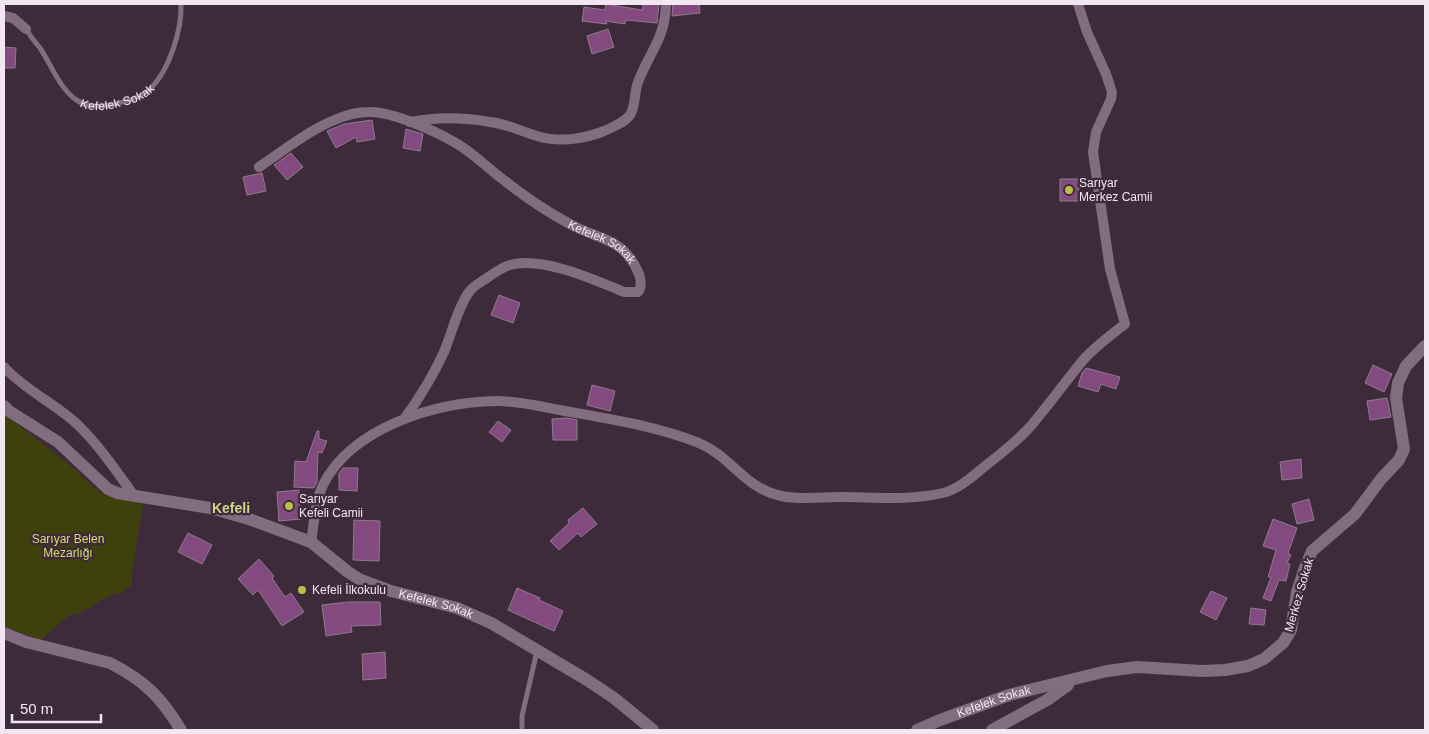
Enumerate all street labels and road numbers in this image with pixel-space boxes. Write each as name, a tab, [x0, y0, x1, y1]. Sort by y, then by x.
street label: Kefelek Sokak	[78, 81, 158, 113]
street label: Kefelek Sokak	[566, 217, 640, 267]
street label: Merkez Sokak	[1282, 556, 1316, 633]
street label: Kefelek Sokak	[397, 586, 476, 622]
street label: Kefelek Sokak	[955, 683, 1033, 720]

